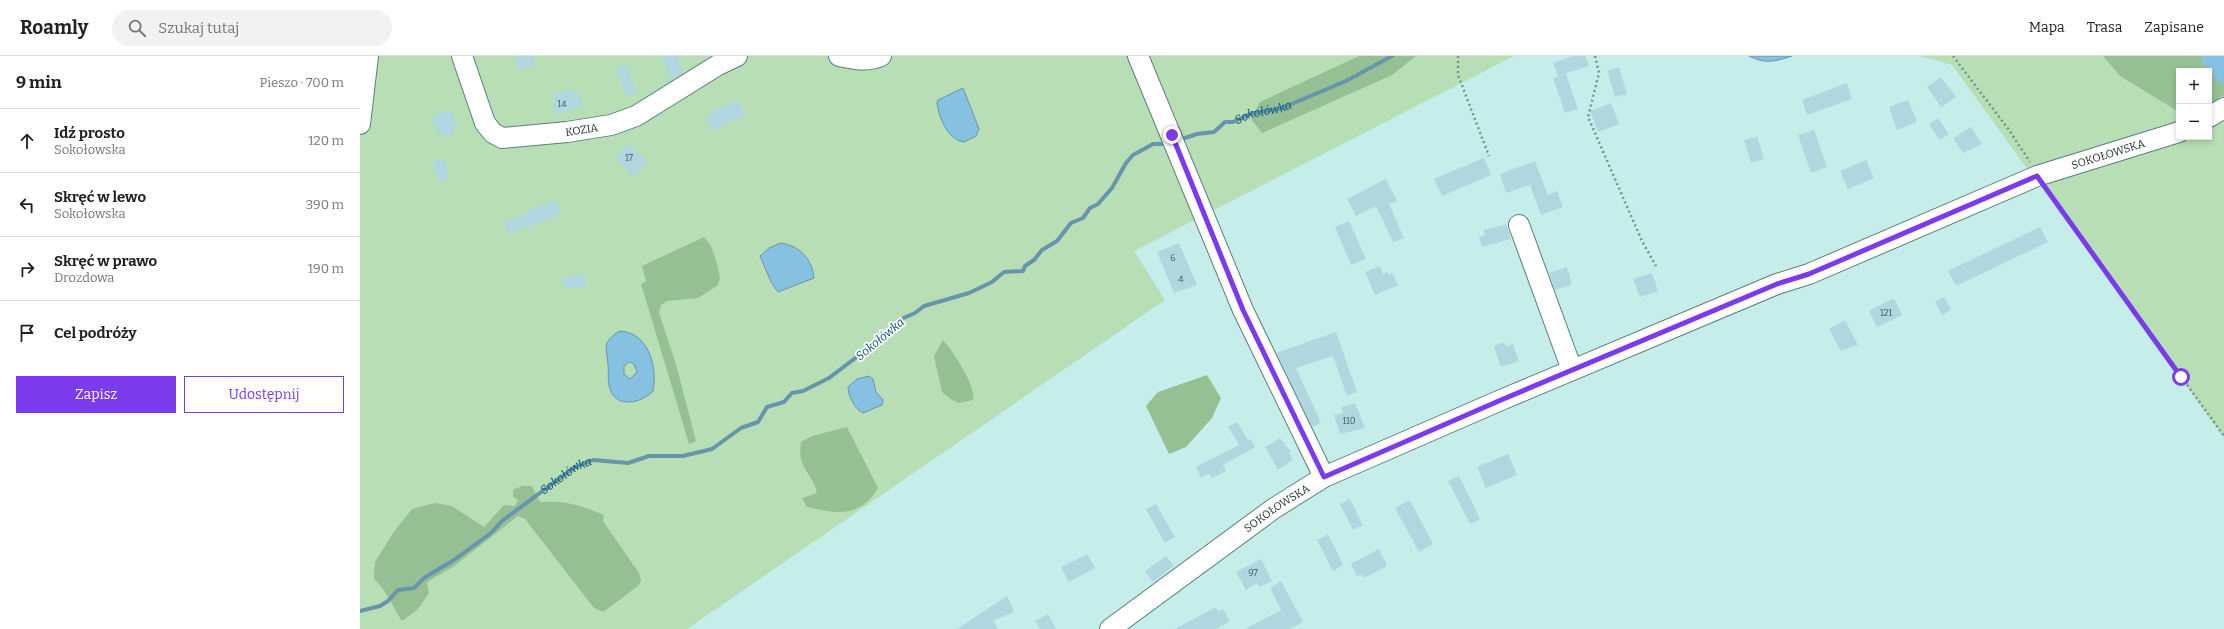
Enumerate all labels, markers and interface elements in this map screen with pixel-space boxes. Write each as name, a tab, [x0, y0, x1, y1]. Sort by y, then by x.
search box	[112, 10, 392, 46]
text: Roamly	[20, 16, 88, 39]
icon: search	[126, 17, 148, 39]
text: Szukaj tutaj	[158, 19, 239, 37]
text: Mapa	[2029, 19, 2065, 36]
text: Trasa	[2087, 19, 2122, 36]
text: Zapisane	[2144, 19, 2204, 36]
map controls	[2176, 68, 2212, 140]
button: +	[2176, 68, 2212, 104]
text: 9 min	[16, 72, 62, 93]
text: Pieszo · 700 m	[260, 75, 344, 90]
water label: Sokołówka	[1232, 98, 1294, 127]
house number: 14	[558, 99, 567, 109]
button: −	[2176, 104, 2212, 140]
street label: KOZIA	[564, 121, 599, 139]
text: Idź prosto	[54, 124, 125, 142]
route end	[1163, 126, 1181, 144]
icon: ahead	[16, 130, 38, 152]
text: 120 m	[308, 133, 344, 148]
street label: SOKOŁOWSKA	[2070, 137, 2147, 172]
text: Sokołowska	[54, 142, 126, 157]
house number: 17	[625, 153, 634, 163]
text: Skręć w lewo	[54, 188, 146, 206]
icon: left	[16, 194, 38, 216]
text: 390 m	[306, 197, 344, 212]
text: Sokołowska	[54, 206, 126, 221]
text: Skręć w prawo	[54, 252, 157, 270]
house number: 6	[1170, 253, 1176, 263]
icon: right	[16, 258, 38, 280]
text: 190 m	[308, 261, 344, 276]
text: Drozdowa	[54, 270, 114, 285]
house number: 4	[1178, 274, 1184, 284]
house number: 121	[1880, 308, 1892, 318]
water label: Sokołówka	[853, 315, 907, 363]
icon: arrive	[16, 322, 38, 344]
text: Cel podróży	[54, 324, 137, 342]
route start	[2172, 368, 2190, 386]
button: Zapisz	[16, 376, 176, 413]
button: Udostępnij	[184, 376, 344, 413]
house number: 110	[1342, 416, 1356, 426]
water label: Sokołówka	[538, 454, 594, 497]
street label: SOKOŁOWSKA	[1242, 482, 1312, 535]
house number: 97	[1248, 568, 1258, 578]

